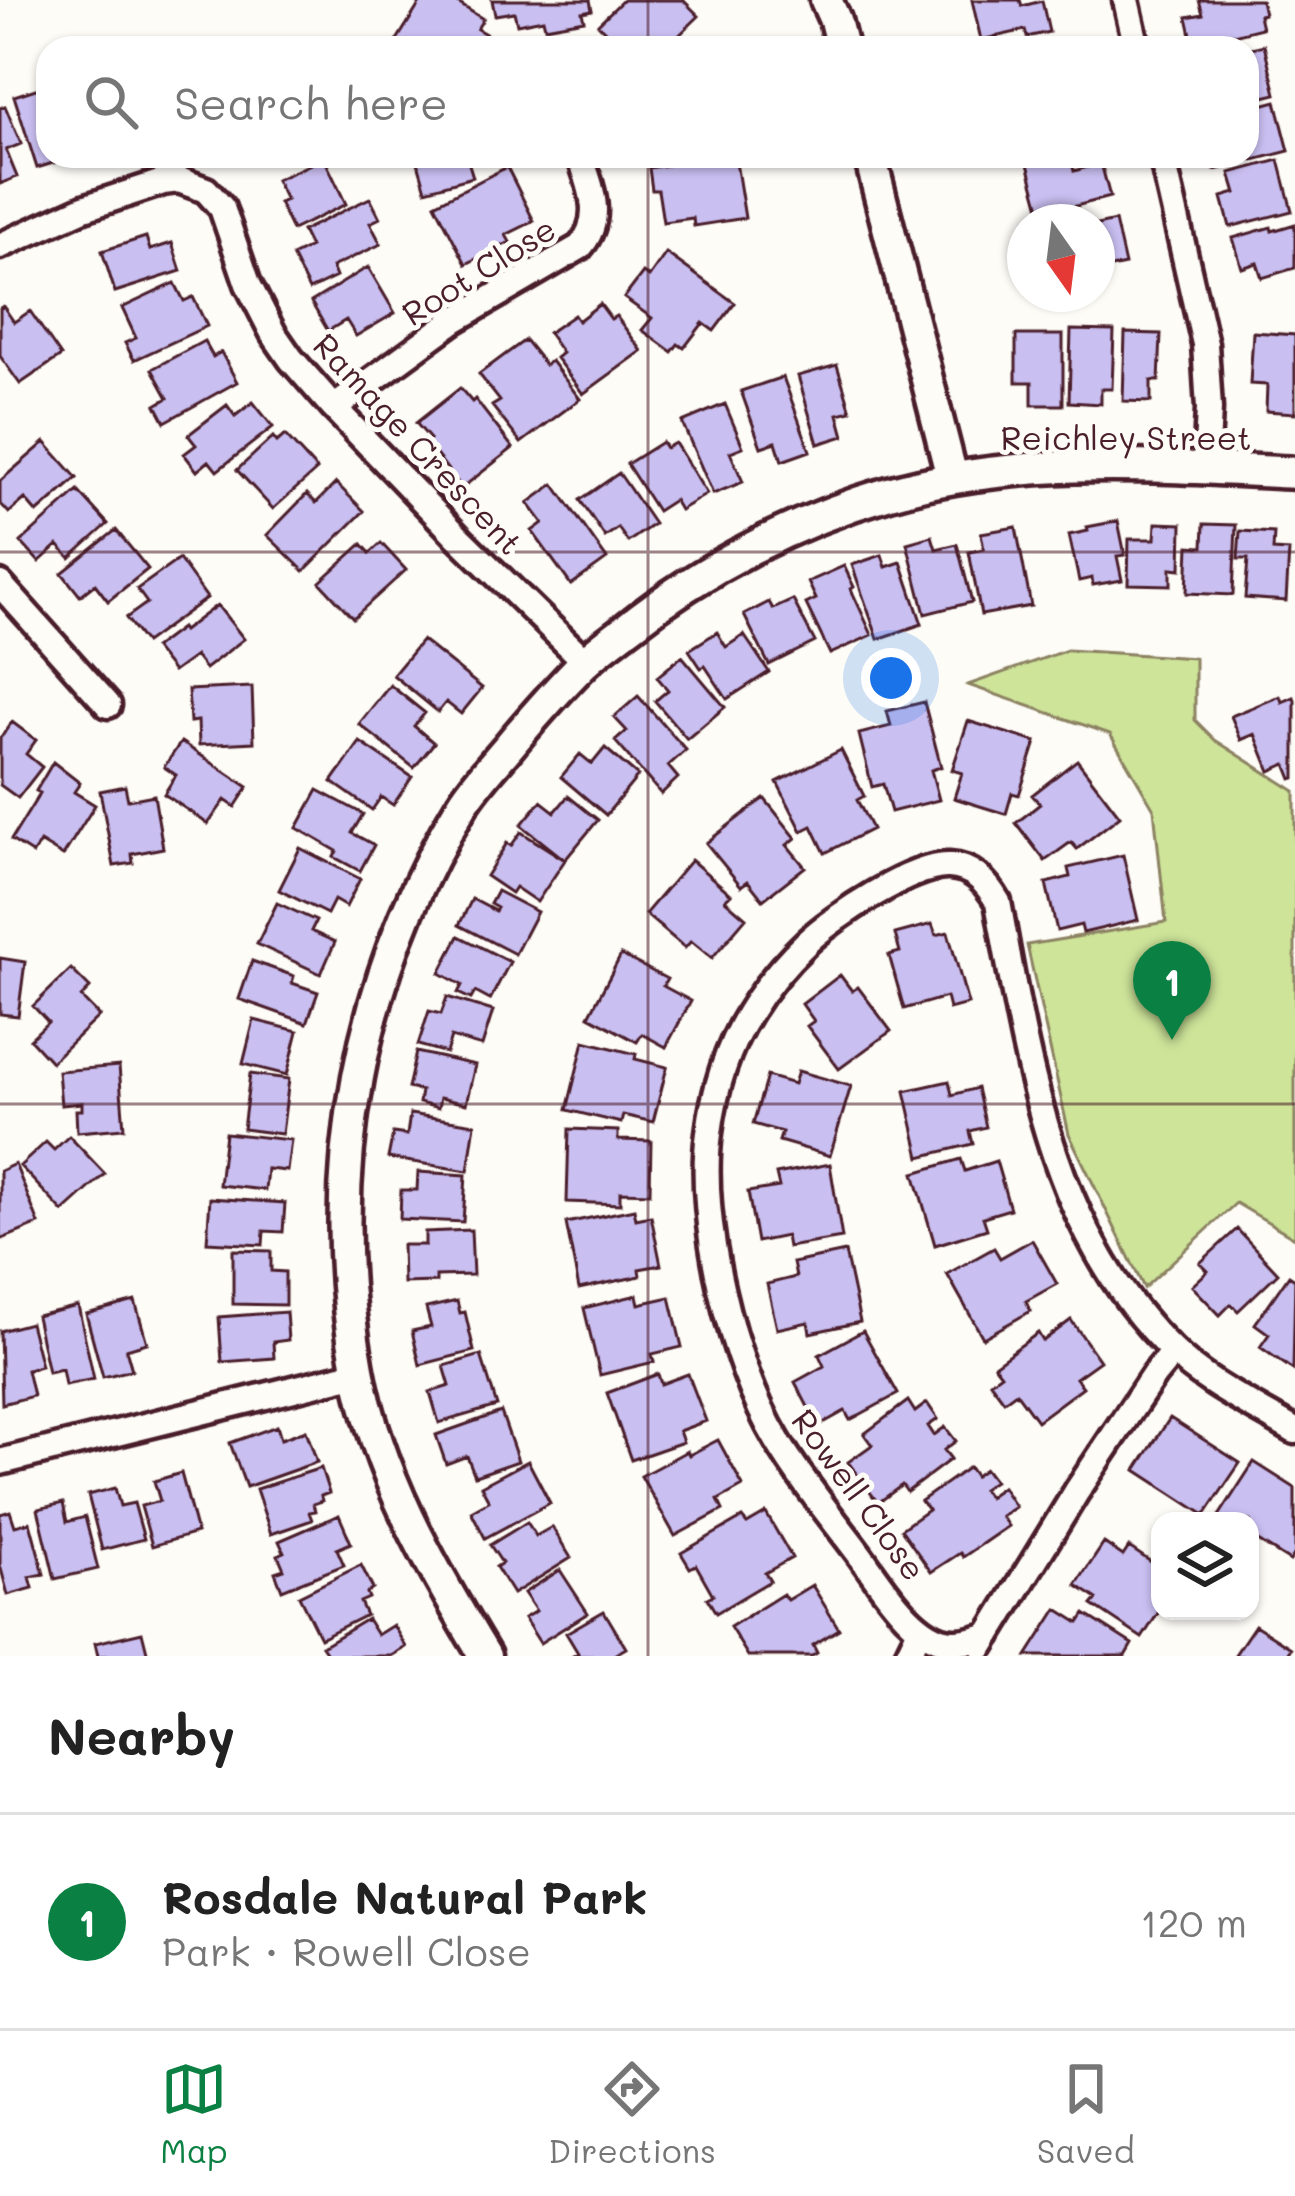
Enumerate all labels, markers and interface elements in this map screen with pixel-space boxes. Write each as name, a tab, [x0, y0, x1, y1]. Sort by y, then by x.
search box	[36, 36, 1259, 168]
icon: search	[78, 69, 144, 135]
text: Search here	[174, 73, 448, 131]
north arrow	[1007, 204, 1115, 312]
street label: Root Close	[393, 206, 563, 334]
street label: Ramage Crescent	[305, 323, 533, 563]
street label: Reichley Street	[1000, 415, 1252, 459]
your location	[861, 648, 921, 708]
pin: 1	[1133, 941, 1211, 1040]
street label: Rowell Close	[783, 1400, 937, 1588]
map controls	[1151, 1512, 1259, 1620]
button: layers	[1151, 1512, 1259, 1620]
text: Nearby	[48, 1701, 235, 1768]
text: Rosdale Natural Park	[162, 1867, 647, 1925]
text: 1	[78, 1896, 96, 1947]
text: 120 m	[1140, 1896, 1247, 1947]
text: Park · Rowell Close	[162, 1925, 531, 1976]
tab: Map	[160, 2056, 228, 2171]
tab: Directions	[548, 2056, 716, 2171]
tab: Saved	[1037, 2056, 1135, 2171]

